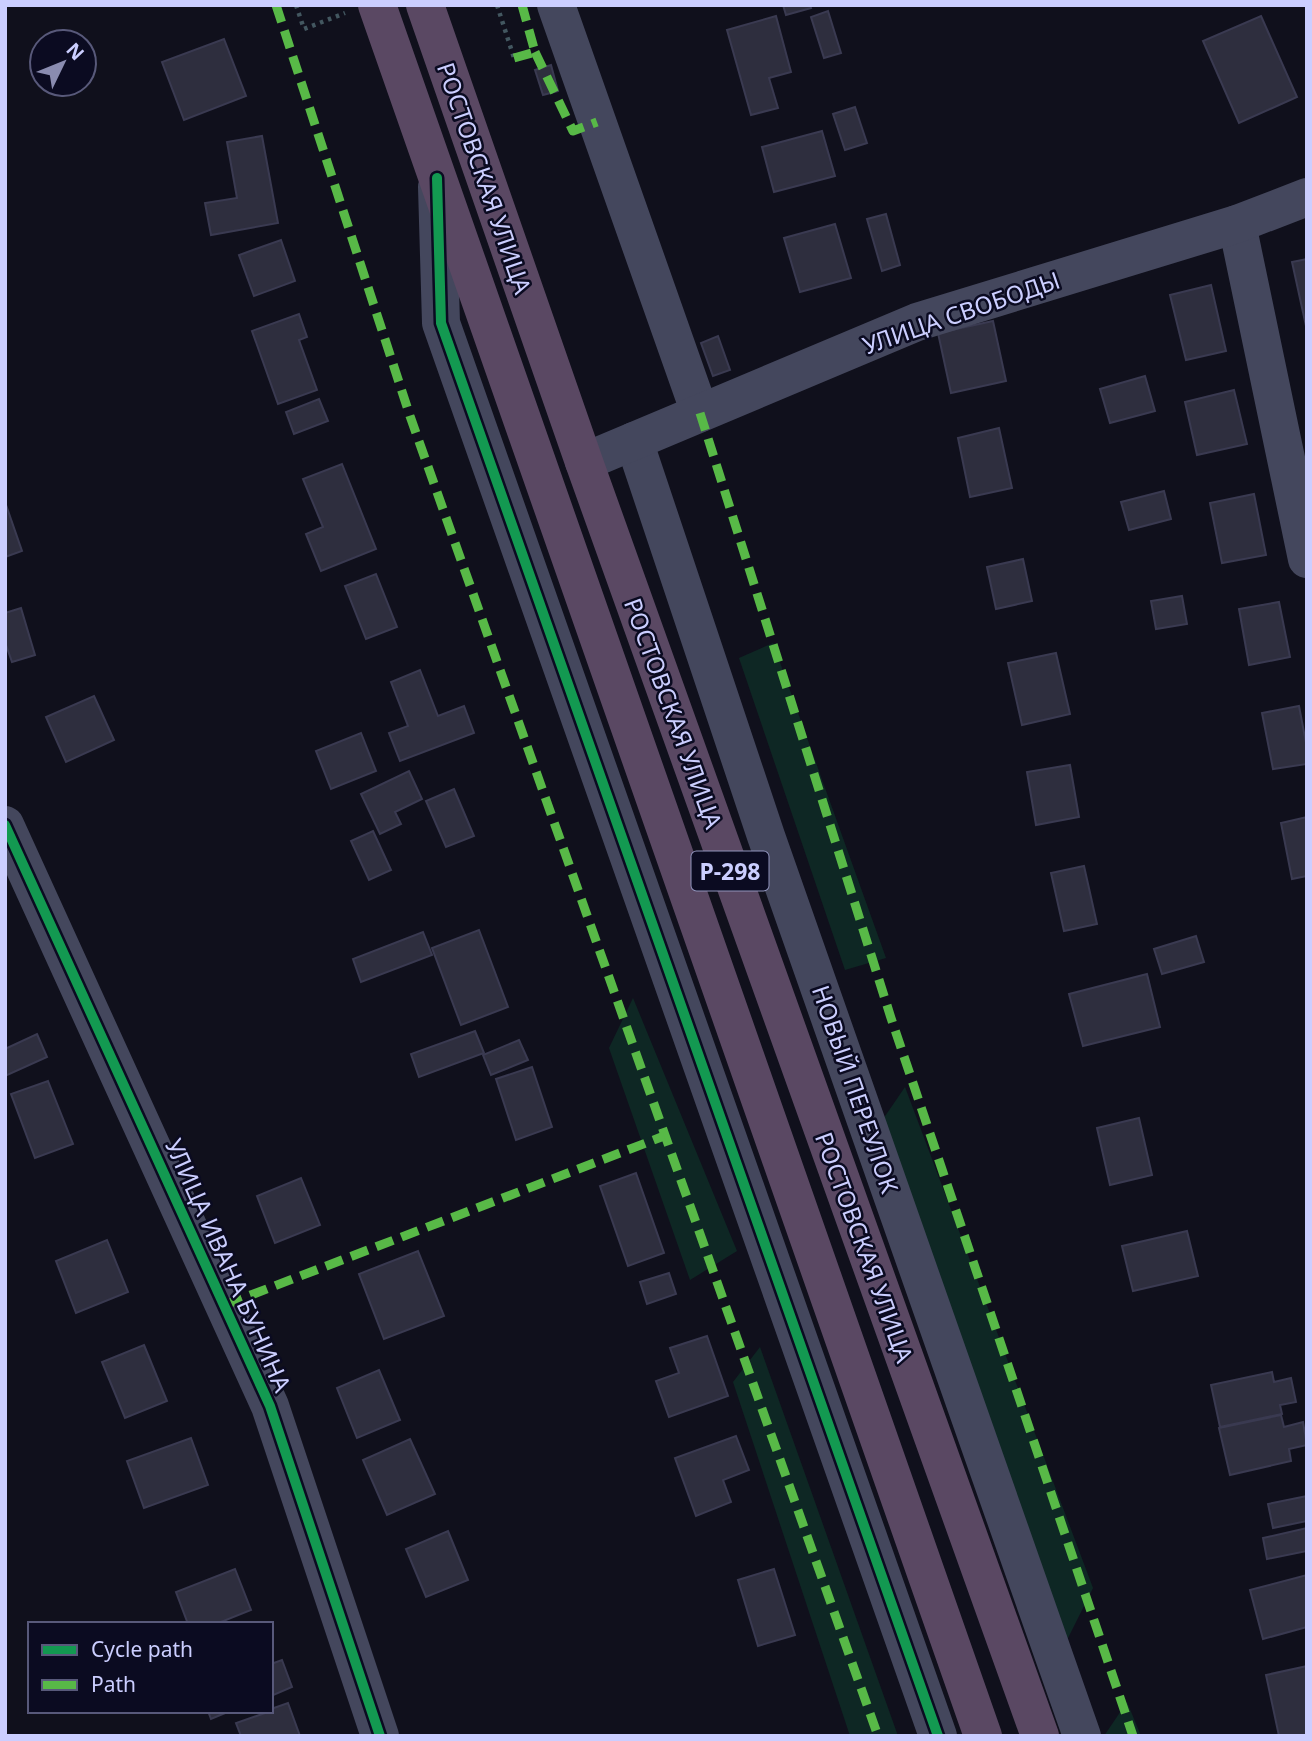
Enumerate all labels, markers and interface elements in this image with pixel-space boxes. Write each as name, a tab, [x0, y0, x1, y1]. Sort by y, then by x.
north arrow	[28, 28, 98, 98]
text: N	[61, 37, 90, 66]
street label: РОСТОВСКАЯ УЛИЦА	[430, 58, 540, 299]
street label: УЛИЦА СВОБОДЫ	[858, 263, 1064, 361]
street label: РОСТОВСКАЯ УЛИЦА	[617, 593, 731, 833]
road number: Р-298	[692, 852, 768, 890]
street label: НОВЫЙ ПЕРЕУЛОК	[805, 981, 907, 1197]
street label: РОСТОВСКАЯ УЛИЦА	[808, 1127, 922, 1367]
street label: УЛИЦА ИВАНА БУНИНА	[158, 1133, 300, 1397]
legend	[28, 1622, 273, 1713]
text: Cycle path	[91, 1635, 193, 1663]
text: Path	[91, 1670, 136, 1698]

